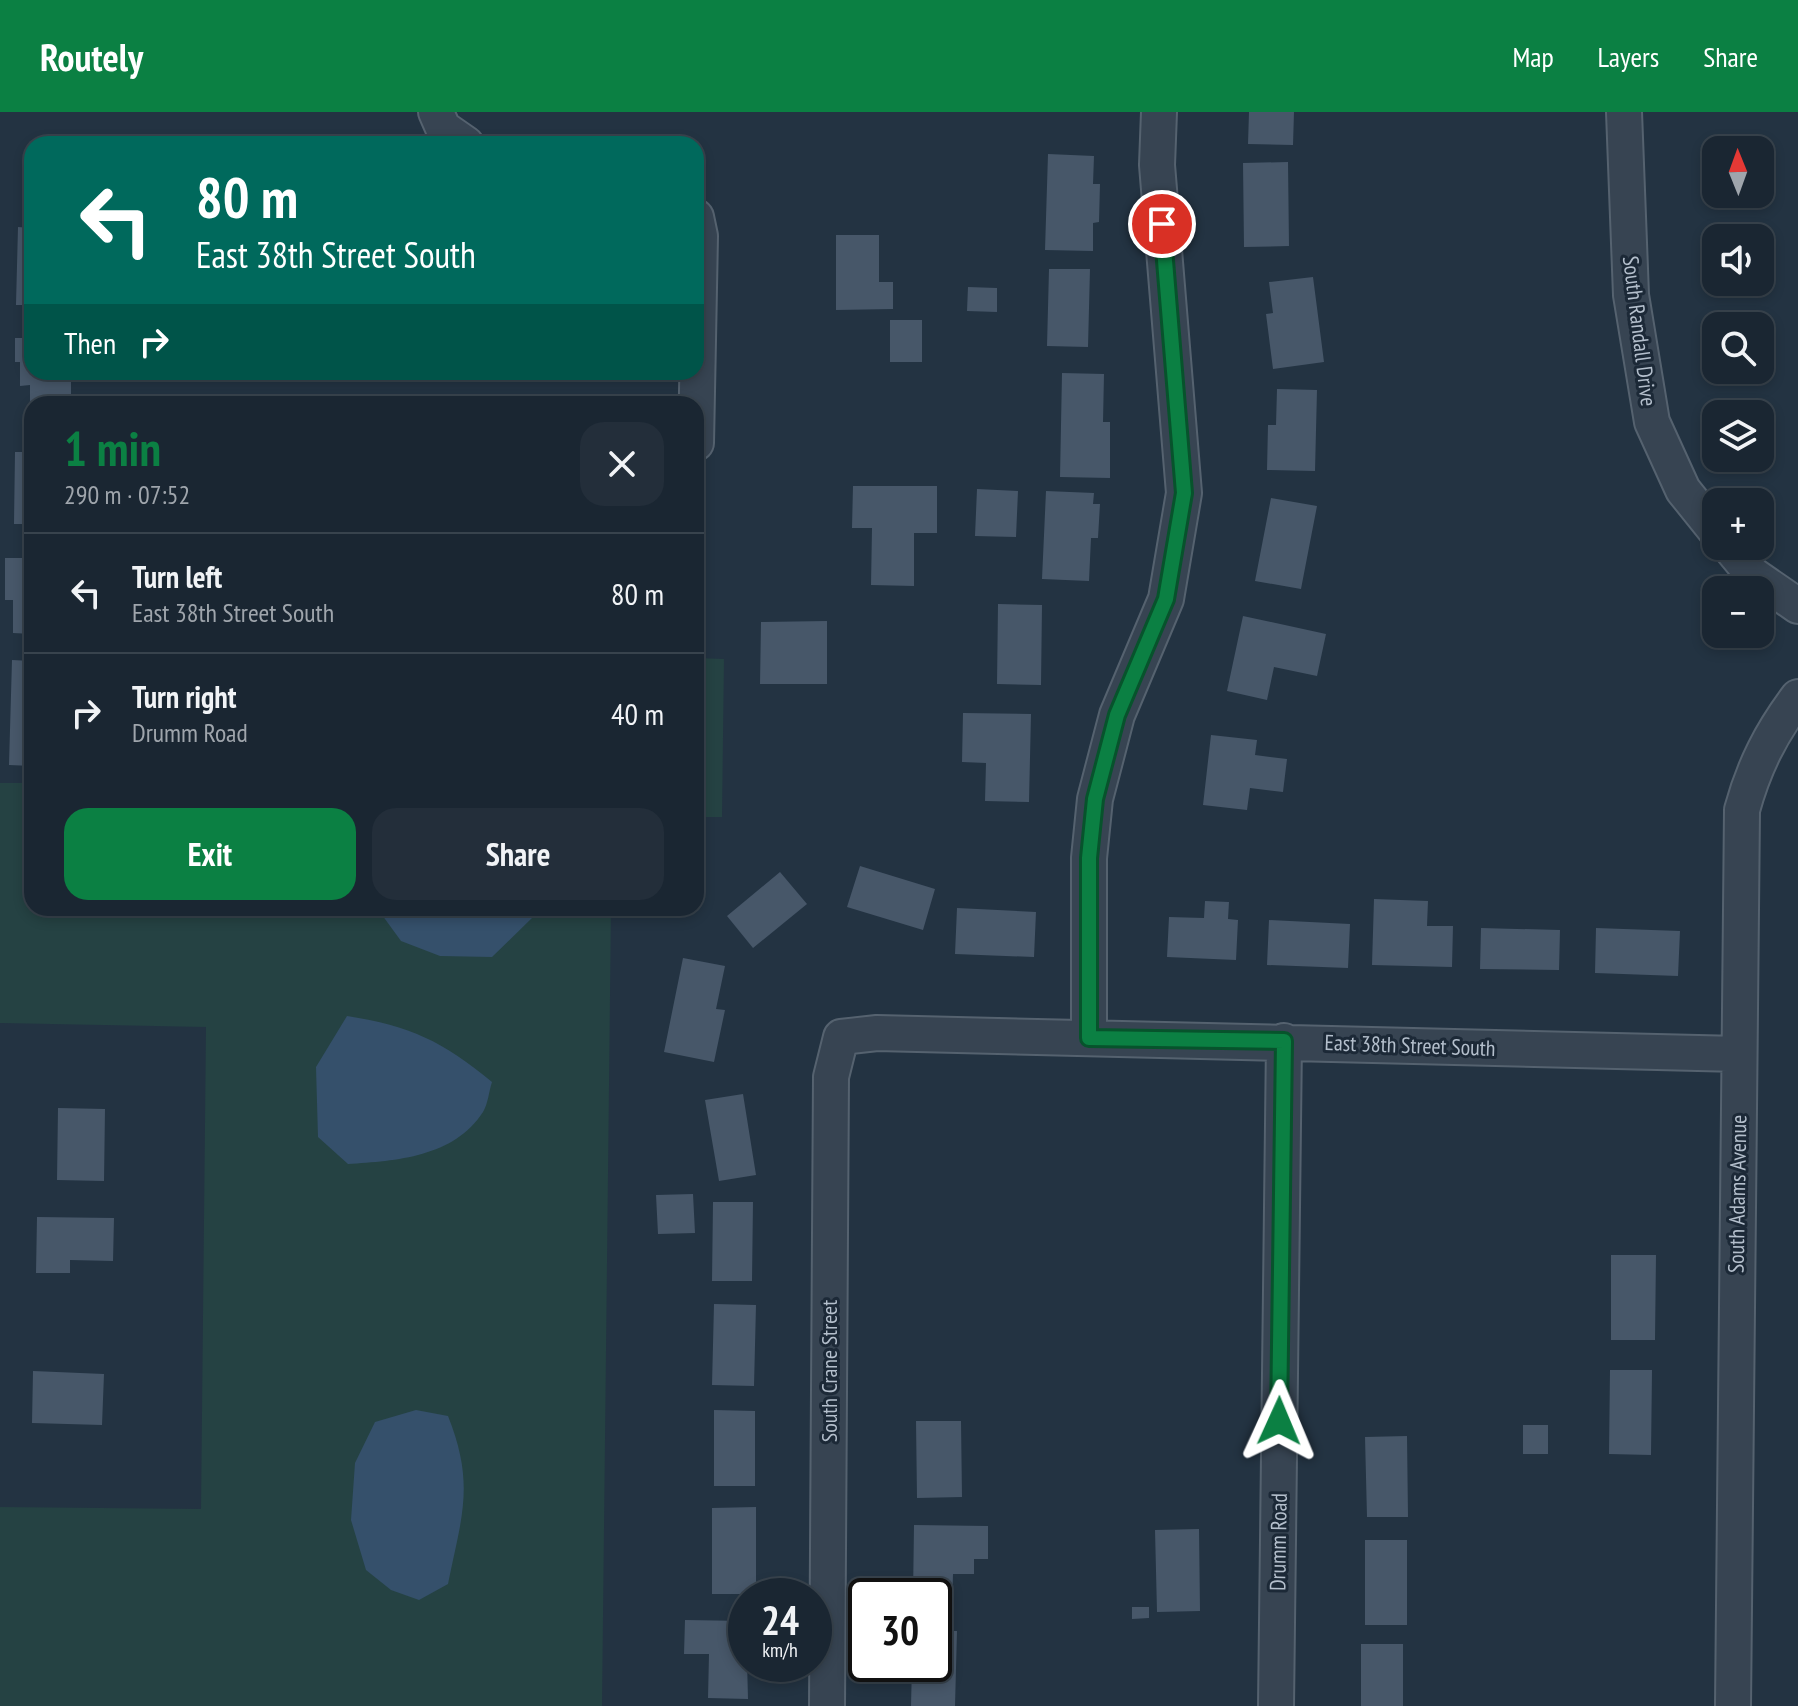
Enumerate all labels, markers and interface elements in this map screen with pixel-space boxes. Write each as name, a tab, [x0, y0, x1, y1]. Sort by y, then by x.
text: Routely	[40, 32, 143, 81]
text: Map	[1512, 38, 1554, 75]
text: Layers	[1598, 38, 1659, 75]
text: Share	[1703, 38, 1758, 75]
north arrow	[1702, 136, 1774, 208]
map controls	[1702, 136, 1774, 648]
text: 80 m	[196, 161, 298, 233]
icon: left	[64, 168, 168, 272]
pin	[1128, 190, 1196, 258]
icon: arrive	[1140, 202, 1184, 246]
button: sound	[1702, 224, 1774, 296]
text: East 38th Street South	[196, 231, 476, 278]
street label: South Randall Drive	[1617, 254, 1663, 408]
button: search	[1702, 312, 1774, 384]
icon: right	[132, 320, 176, 364]
text: Then	[64, 323, 116, 362]
button: layers	[1702, 400, 1774, 472]
text: 1 min	[64, 417, 161, 479]
button: close	[580, 422, 664, 506]
text: 290 m · 07:52	[64, 478, 190, 511]
button: +	[1702, 488, 1774, 560]
text: Turn left	[132, 557, 222, 596]
icon: left	[64, 571, 108, 615]
text: 80 m	[611, 574, 664, 613]
button: −	[1702, 576, 1774, 648]
text: East 38th Street South	[132, 596, 334, 629]
text: Turn right	[132, 677, 236, 716]
icon: right	[64, 691, 108, 735]
text: 40 m	[611, 694, 664, 733]
text: Drumm Road	[132, 716, 248, 749]
button: Exit	[64, 808, 356, 900]
button: Share	[372, 808, 664, 900]
street label: East 38th Street South	[1324, 1028, 1496, 1062]
street label: South Adams Avenue	[1722, 1115, 1752, 1273]
street label: South Crane Street	[815, 1300, 843, 1442]
position arrow	[1237, 1379, 1321, 1463]
street label: Drumm Road	[1263, 1493, 1293, 1591]
speed limit sign: 30	[848, 1578, 952, 1682]
text: 24	[761, 1594, 799, 1646]
text: km/h	[762, 1637, 798, 1663]

